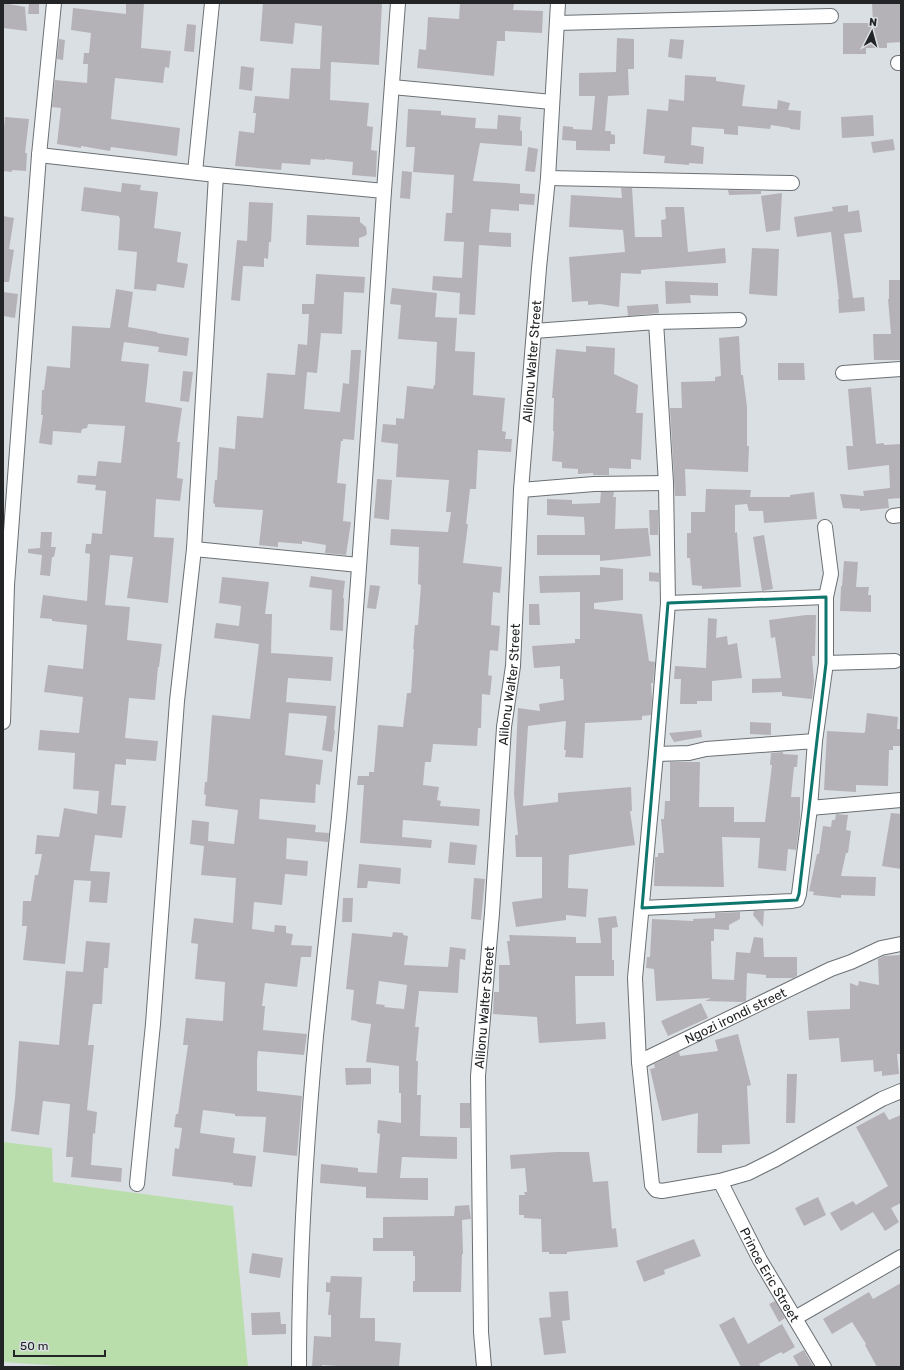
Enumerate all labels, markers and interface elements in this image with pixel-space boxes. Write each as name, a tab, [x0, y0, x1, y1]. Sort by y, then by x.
north arrow	[852, 12, 892, 52]
text: N	[868, 16, 878, 29]
street label: Alilonu Walter Street	[519, 300, 544, 423]
street label: Alilonu Walter Street	[496, 623, 523, 746]
street label: Alilonu Walter Street	[472, 946, 497, 1069]
street label: Ngozi irondi street	[682, 985, 789, 1047]
street label: Prince Eric Street	[737, 1225, 802, 1325]
scale bar	[14, 1332, 105, 1358]
text: 50 m	[20, 1339, 48, 1353]

